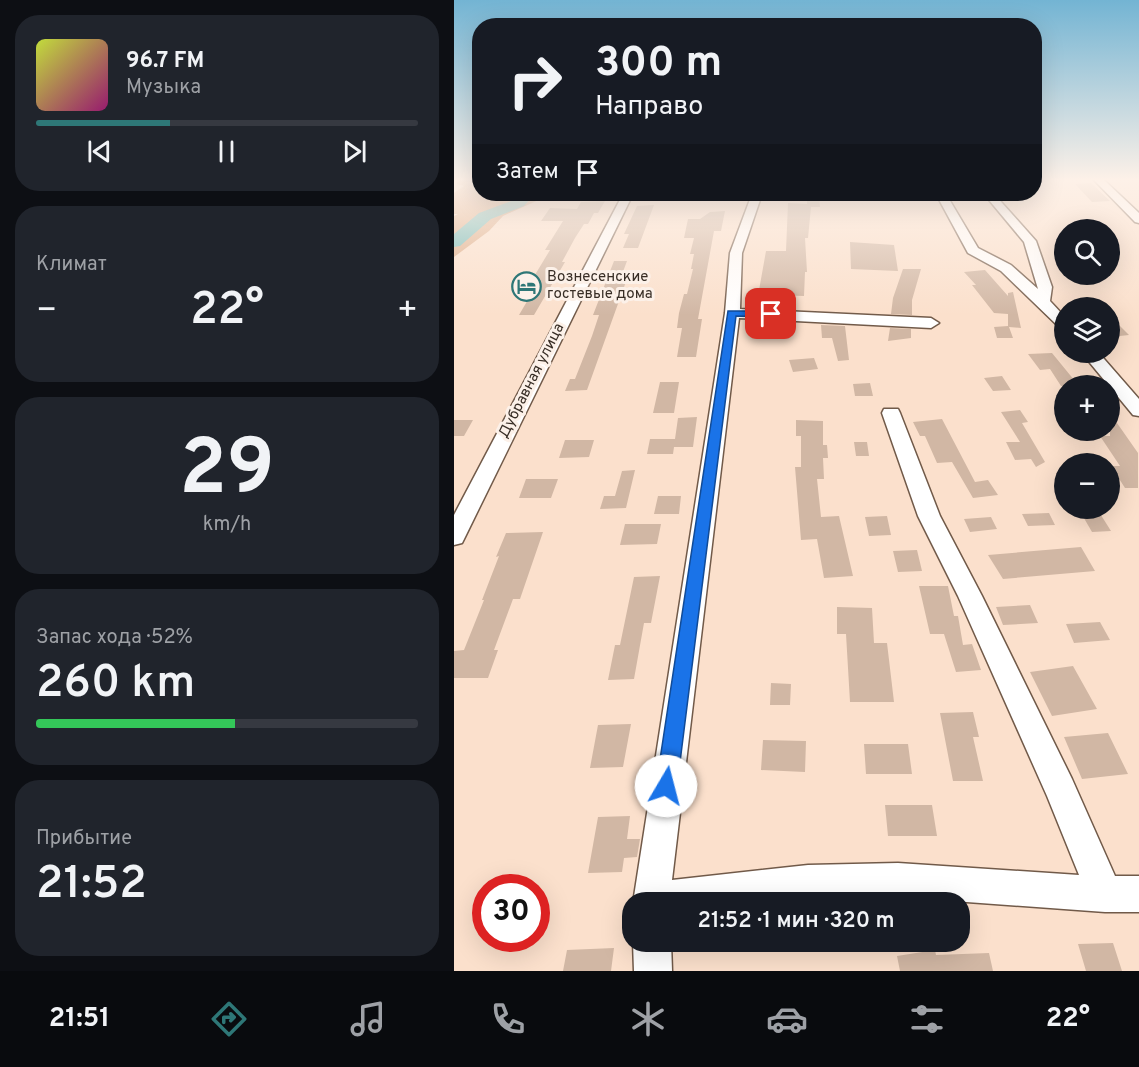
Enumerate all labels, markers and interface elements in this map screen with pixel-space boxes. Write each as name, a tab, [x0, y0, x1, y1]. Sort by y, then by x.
text: 300 m	[595, 38, 722, 91]
icon: right	[496, 42, 574, 120]
text: 96.7 FM	[126, 48, 204, 75]
text: Музыка	[126, 75, 201, 101]
text: Направо	[595, 90, 703, 124]
icon: previous	[83, 135, 116, 168]
icon: pause	[210, 135, 243, 168]
icon: next	[338, 135, 371, 168]
icon: arrive	[571, 156, 604, 189]
text: Затем	[496, 159, 559, 186]
map controls	[1054, 219, 1120, 519]
button: search	[1054, 219, 1120, 285]
text: Климат	[36, 252, 107, 278]
place label: Вознесенские гостевые дома	[547, 268, 653, 304]
hotel icon: Вознесенские гостевые дома	[510, 270, 542, 302]
text: 22°	[190, 283, 264, 340]
pin	[745, 288, 796, 339]
text: −	[36, 291, 57, 333]
text: +	[397, 291, 418, 333]
icon: arrive	[754, 297, 787, 330]
button: layers	[1054, 297, 1120, 363]
street label: Дубравная улица	[495, 320, 569, 442]
button: +	[1054, 375, 1120, 441]
text: 29	[179, 423, 275, 522]
button: −	[1054, 453, 1120, 519]
text: km/h	[203, 512, 251, 538]
text: Запас хода · 52%	[36, 625, 193, 651]
text: 260 km	[36, 656, 195, 713]
position arrow	[634, 754, 698, 818]
text: Прибытие	[36, 826, 132, 852]
text: 21:52	[36, 857, 147, 914]
speed limit sign: 30	[472, 874, 550, 952]
text: 21:52 · 1 мин · 320 m	[697, 908, 895, 935]
icon: directions	[208, 998, 250, 1040]
icon: music	[347, 998, 389, 1040]
icon: phone	[487, 998, 529, 1040]
icon: climate	[627, 998, 669, 1040]
icon: car	[766, 998, 808, 1040]
icon: filters	[906, 998, 948, 1040]
text: 21:51	[49, 1002, 110, 1036]
text: 22°	[1046, 1002, 1090, 1036]

